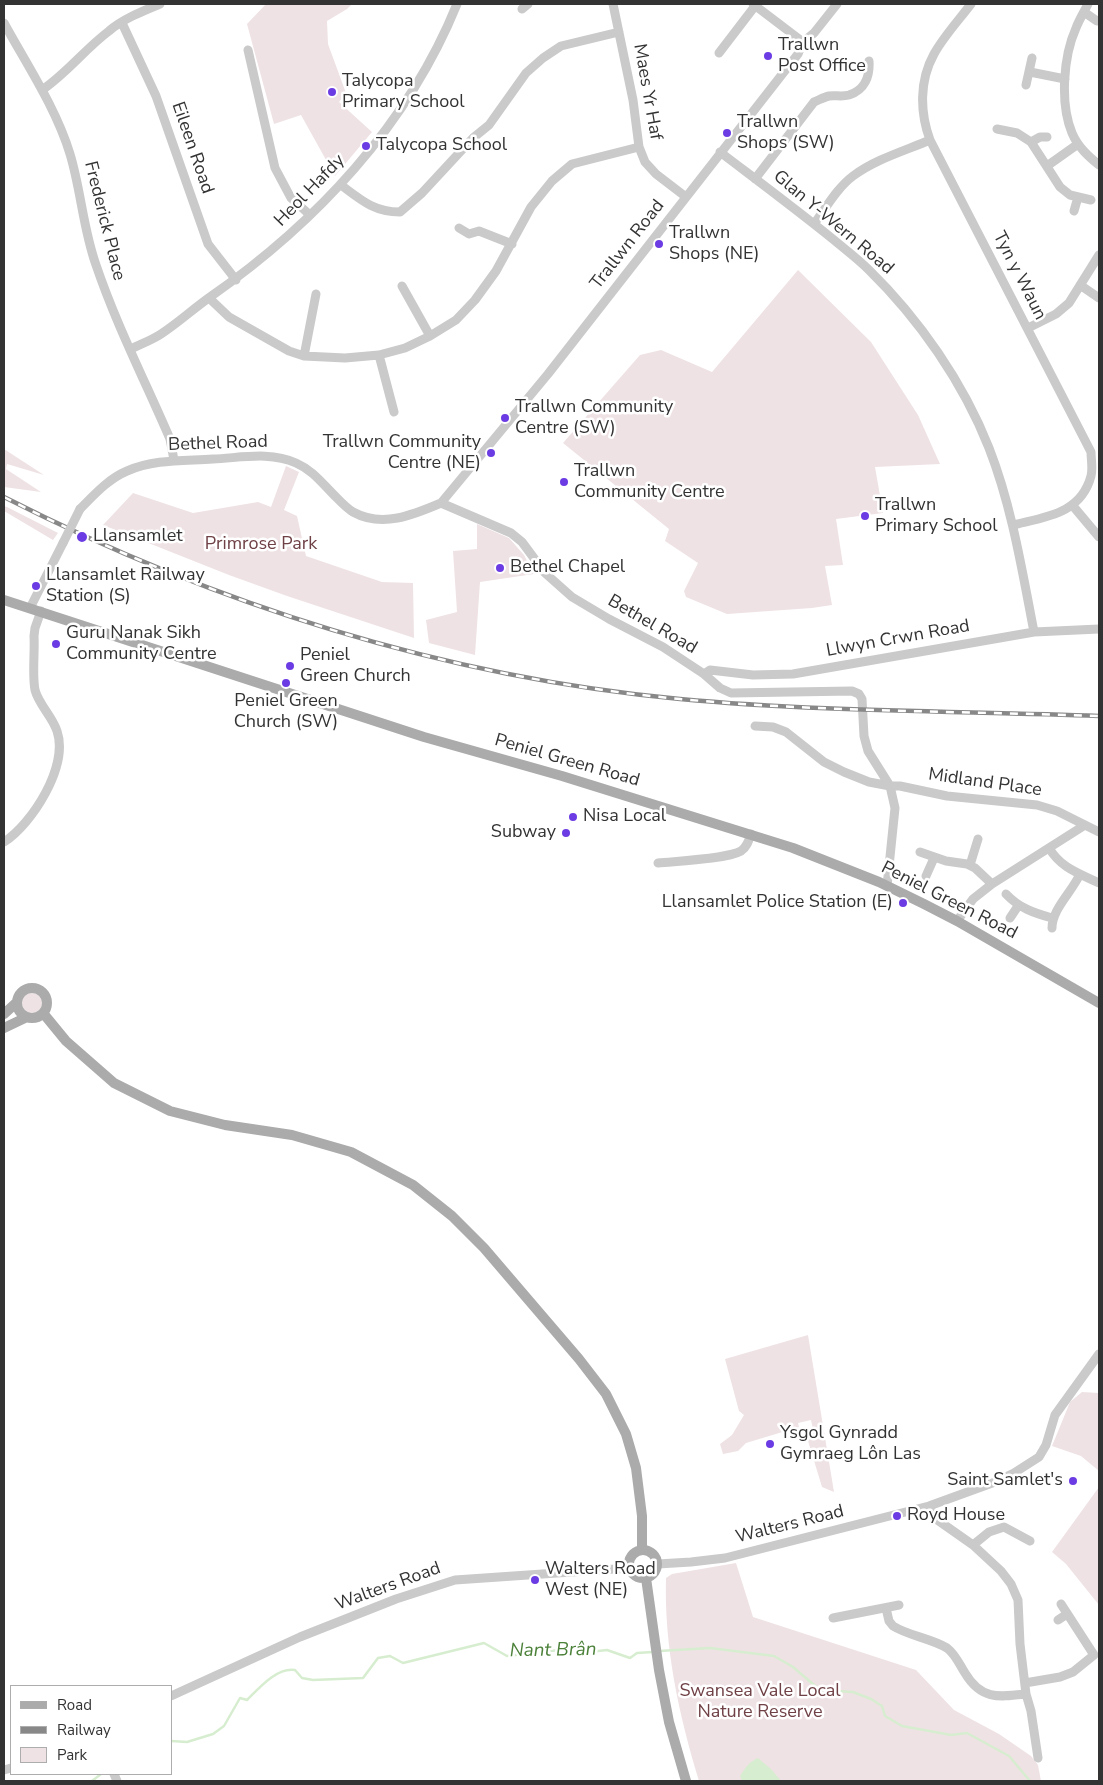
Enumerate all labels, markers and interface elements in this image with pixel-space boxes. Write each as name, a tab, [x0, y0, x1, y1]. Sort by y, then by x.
place label: Trallwn Post Office	[778, 35, 866, 78]
street label: Maes Yr Haf	[628, 42, 666, 142]
marker: Trallwn Post Office	[762, 50, 774, 62]
place label: Talycopa Primary School	[342, 71, 465, 114]
marker: Talycopa Primary School	[326, 86, 338, 98]
street label: Eileen Road	[166, 99, 218, 197]
place label: Trallwn Shops (SW)	[737, 112, 835, 154]
marker: Trallwn Shops (SW)	[721, 127, 733, 139]
place label: Talycopa School	[376, 135, 507, 157]
marker: Talycopa School	[360, 140, 372, 152]
street label: Heol Hafdy	[270, 150, 350, 232]
street label: Frederick Place	[79, 159, 129, 283]
street label: Glan Y-Wern Road	[768, 166, 898, 280]
street label: Trallwn Road	[586, 196, 670, 294]
place label: Trallwn Shops (NE)	[669, 223, 759, 266]
street label: Tyn y Waun	[988, 228, 1050, 324]
marker: Trallwn Shops (NE)	[653, 238, 665, 250]
place label: Trallwn Community Centre (SW)	[515, 397, 673, 439]
marker: Trallwn Community Centre (SW)	[499, 412, 511, 424]
street label: Bethel Road	[168, 431, 268, 457]
place label: Trallwn Community Centre (NE)	[323, 432, 481, 474]
marker: Trallwn Community Centre (NE)	[485, 447, 497, 459]
place label: Trallwn Community Centre	[574, 461, 725, 504]
marker: Trallwn Community Centre	[558, 476, 570, 488]
place label: Trallwn Primary School	[875, 495, 998, 538]
marker: Trallwn Primary School	[859, 510, 871, 522]
place label: Llansamlet	[93, 526, 183, 548]
marker: Llansamlet	[75, 530, 89, 544]
park label: Primrose Park	[205, 534, 317, 556]
place label: Bethel Chapel	[510, 557, 625, 579]
marker: Bethel Chapel	[494, 562, 506, 574]
place label: Llansamlet Railway Station (S)	[46, 565, 205, 608]
marker: Llansamlet Railway Station (S)	[30, 580, 42, 592]
street label: Bethel Road	[603, 591, 701, 659]
street label: Llwyn Crwn Road	[825, 616, 971, 662]
place label: Guru Nanak Sikh Community Centre	[66, 623, 217, 666]
marker: Guru Nanak Sikh Community Centre	[50, 638, 62, 650]
place label: Peniel Green Church	[300, 645, 411, 688]
marker: Peniel Green Church	[284, 660, 296, 672]
marker: Peniel Green Church (SW)	[280, 677, 292, 689]
place label: Peniel Green Church (SW)	[234, 691, 338, 734]
street label: Peniel Green Road	[492, 730, 642, 792]
street label: Midland Place	[927, 764, 1043, 802]
place label: Nisa Local	[583, 806, 666, 828]
marker: Nisa Local	[567, 811, 579, 823]
place label: Subway	[491, 822, 556, 844]
marker: Subway	[560, 827, 572, 839]
street label: Peniel Green Road	[877, 857, 1021, 945]
place label: Llansamlet Police Station (E)	[662, 892, 893, 914]
marker: Llansamlet Police Station (E)	[897, 897, 909, 909]
place label: Ysgol Gynradd Gymraeg Lôn Las	[780, 1423, 921, 1466]
marker: Ysgol Gynradd Gymraeg Lôn Las	[764, 1438, 776, 1450]
place label: Saint Samlet's	[947, 1470, 1063, 1492]
marker: Saint Samlet's	[1067, 1475, 1079, 1487]
street label: Walters Road	[734, 1501, 846, 1549]
place label: Royd House	[907, 1505, 1005, 1527]
marker: Royd House	[891, 1510, 903, 1522]
street label: Walters Road	[332, 1558, 444, 1616]
place label: Walters Road West (NE)	[545, 1559, 656, 1602]
marker: Walters Road West (NE)	[529, 1574, 541, 1586]
water label: Nant Brân	[509, 1639, 597, 1663]
park label: Swansea Vale Local Nature Reserve	[679, 1681, 841, 1724]
legend	[10, 1685, 172, 1775]
text: Road	[57, 1695, 92, 1715]
text: Railway	[57, 1720, 111, 1740]
text: Park	[57, 1745, 87, 1765]

